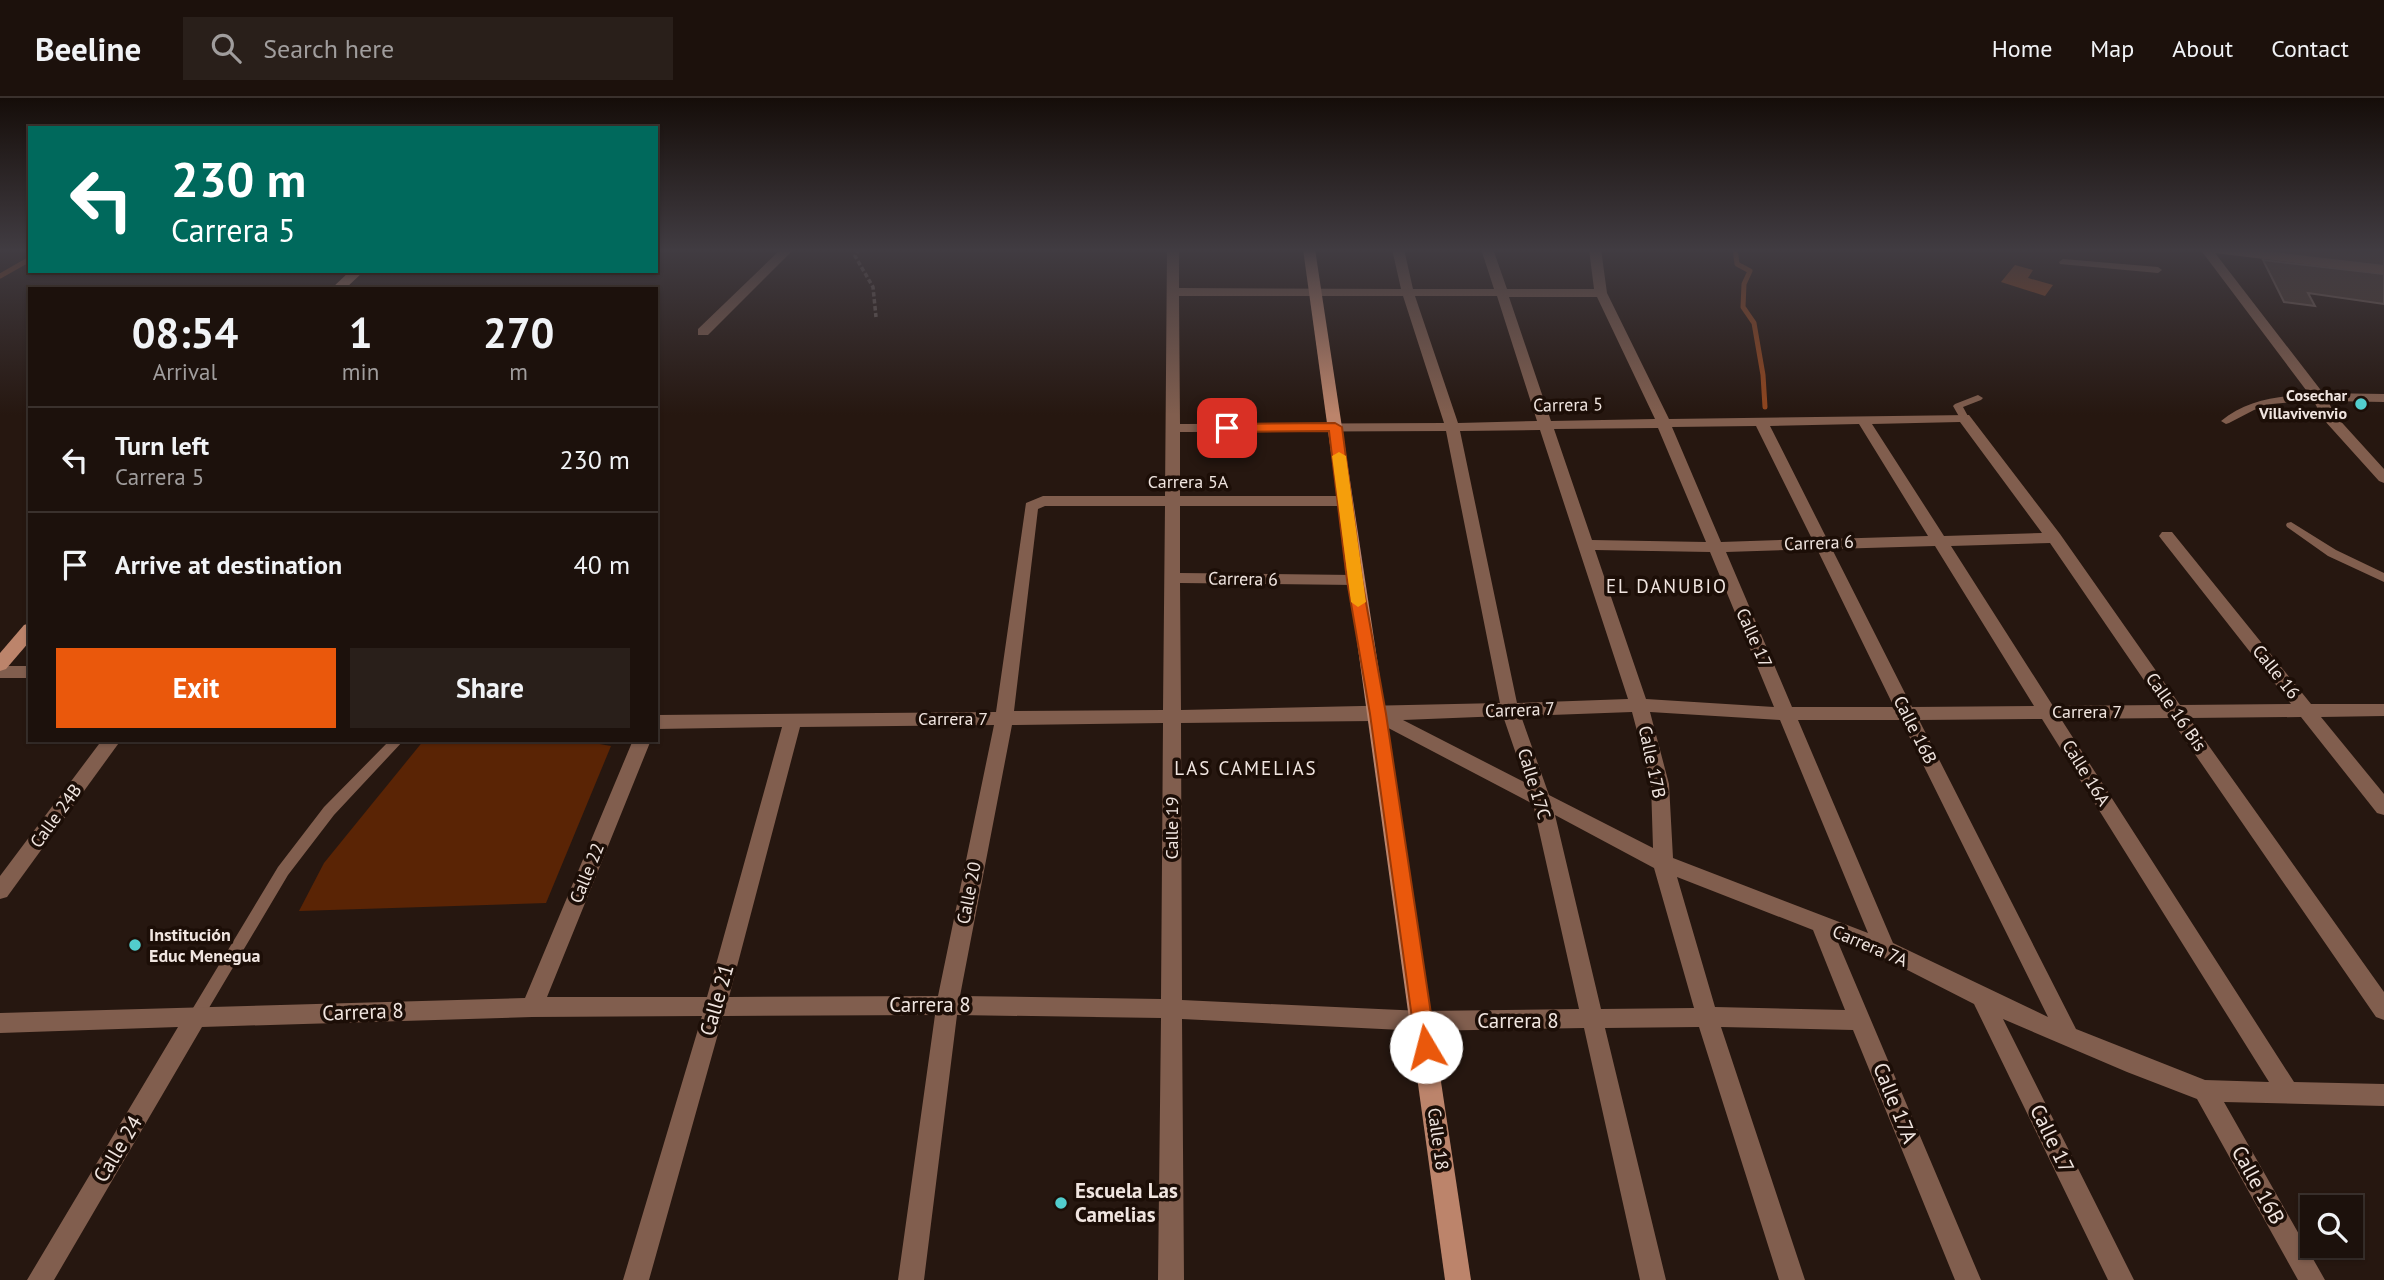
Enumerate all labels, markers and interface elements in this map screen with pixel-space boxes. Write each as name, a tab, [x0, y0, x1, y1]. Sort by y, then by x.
search box	[183, 17, 673, 80]
text: Beeline	[35, 27, 141, 70]
icon: search	[207, 29, 245, 67]
text: Search here	[263, 32, 394, 65]
text: Home	[1992, 33, 2052, 64]
text: Map	[2090, 33, 2134, 64]
text: About	[2172, 33, 2233, 64]
text: Contact	[2271, 33, 2349, 64]
text: 230 m	[171, 147, 306, 211]
icon: left	[56, 154, 147, 245]
text: Carrera 5	[171, 209, 295, 251]
text: 08:54	[132, 305, 238, 360]
text: 1	[349, 305, 372, 360]
text: 270	[483, 305, 554, 360]
text: Arrival	[153, 357, 217, 386]
text: min	[342, 357, 379, 386]
text: m	[509, 357, 528, 386]
place label: Cosechar Villavivenvio	[2258, 385, 2347, 423]
street label: Carrera 5	[1533, 392, 1603, 417]
marker: Cosechar Villavivenvio	[2353, 396, 2369, 412]
pin	[1197, 398, 1257, 458]
icon: arrive	[1208, 409, 1246, 447]
text: Turn left	[115, 429, 209, 462]
icon: left	[56, 441, 94, 479]
text: 230 m	[559, 443, 630, 476]
text: Carrera 5	[115, 462, 204, 491]
street label: Carrera 5A	[1148, 470, 1229, 493]
street label: Carrera 6	[1784, 530, 1854, 555]
icon: arrive	[56, 546, 94, 584]
text: Arrive at destination	[115, 548, 342, 581]
text: 40 m	[574, 548, 630, 581]
street label: Carrera 6	[1208, 566, 1278, 591]
district label: EL DANUBIO	[1606, 574, 1728, 598]
street label: Calle 17	[1731, 604, 1778, 671]
street label: Calle 16	[2248, 640, 2305, 703]
button: Exit	[56, 648, 336, 728]
button: Share	[350, 648, 630, 728]
street label: Calle 16 Bis	[2141, 668, 2212, 755]
street label: Calle 16B	[1889, 692, 1942, 768]
street label: Carrera 7	[1485, 697, 1555, 722]
street label: Carrera 7	[2052, 700, 2122, 723]
street label: Carrera 7	[918, 707, 988, 730]
street label: Calle 17B	[1634, 724, 1671, 800]
street label: Calle 16A	[2057, 735, 2116, 810]
street label: Calle 17C	[1513, 746, 1556, 822]
district label: LAS CAMELIAS	[1174, 756, 1318, 780]
street label: Calle 24B	[25, 779, 87, 852]
street label: Calle 19	[1160, 797, 1183, 859]
street label: Calle 22	[564, 839, 609, 906]
street label: Calle 20	[951, 860, 986, 926]
street label: Carrera 7A	[1829, 919, 1912, 972]
place label: Institución Educ Menegua	[149, 923, 260, 967]
marker: Institución Educ Menegua	[127, 937, 143, 953]
street label: Calle 21	[693, 961, 740, 1039]
street label: Carrera 8	[889, 991, 971, 1018]
street label: Carrera 8	[322, 997, 404, 1026]
street label: Carrera 8	[1477, 1007, 1559, 1034]
position arrow	[1389, 1010, 1463, 1084]
street label: Calle 17A	[1867, 1059, 1924, 1148]
street label: Calle 17	[2024, 1100, 2081, 1178]
street label: Calle 18	[1423, 1106, 1454, 1172]
street label: Calle 24	[87, 1110, 148, 1187]
street label: Calle 16B	[2226, 1141, 2291, 1229]
place label: Escuela Las Camelias	[1075, 1177, 1178, 1228]
marker: Escuela Las Camelias	[1053, 1195, 1069, 1211]
map controls	[2300, 1195, 2363, 1258]
button: search	[2300, 1195, 2363, 1258]

